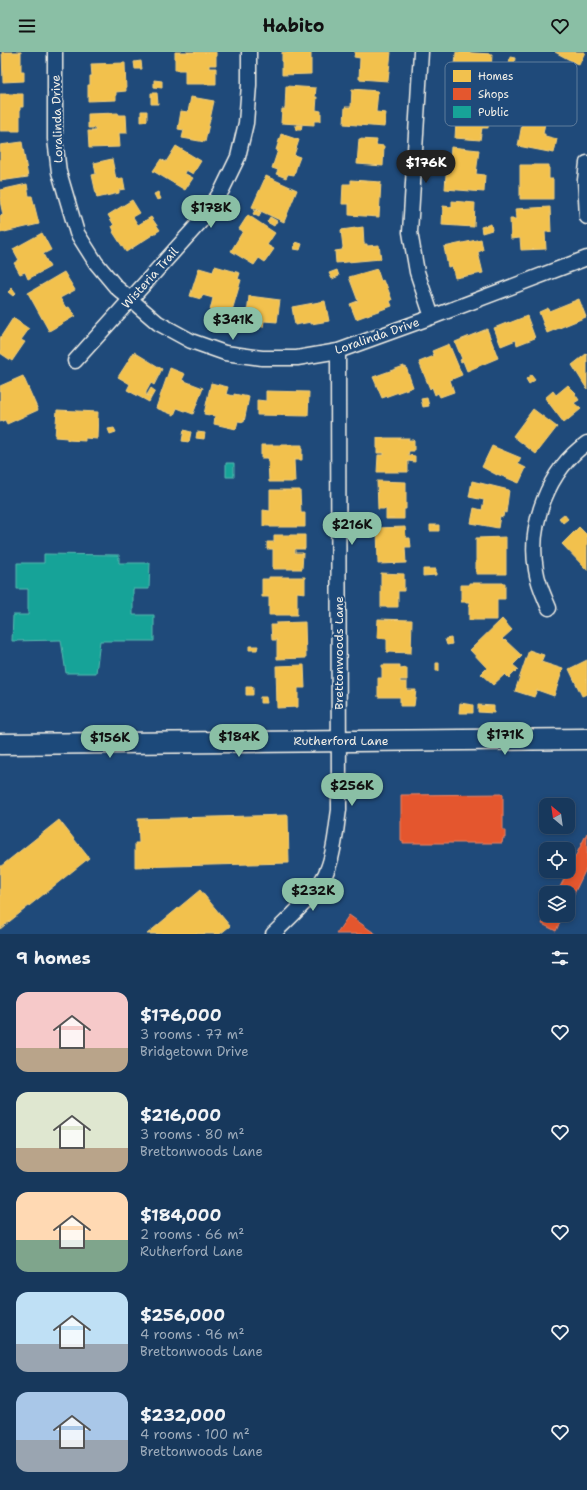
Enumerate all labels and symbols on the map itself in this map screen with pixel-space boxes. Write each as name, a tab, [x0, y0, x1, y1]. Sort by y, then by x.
legend	[445, 62, 577, 126]
text: Homes	[478, 69, 514, 84]
street label: Loralinda Drive	[47, 74, 67, 163]
text: Shops	[478, 87, 509, 102]
text: Public	[478, 105, 509, 120]
pin: $176K	[398, 150, 454, 184]
pin: $178K	[183, 195, 239, 229]
street label: Wisteria Trail	[118, 244, 182, 312]
pin: $341K	[205, 307, 261, 341]
street label: Loralinda Drive	[333, 314, 422, 358]
pin: $216K	[324, 512, 380, 546]
street label: Brettonwoods Lane	[331, 596, 347, 710]
pin: $171K	[477, 722, 533, 756]
pin: $184K	[211, 724, 267, 758]
pin: $156K	[82, 725, 138, 759]
street label: Rutherford Lane	[293, 733, 389, 749]
pin: $256K	[324, 773, 380, 807]
north arrow	[539, 798, 575, 834]
pin: $232K	[285, 878, 341, 912]

